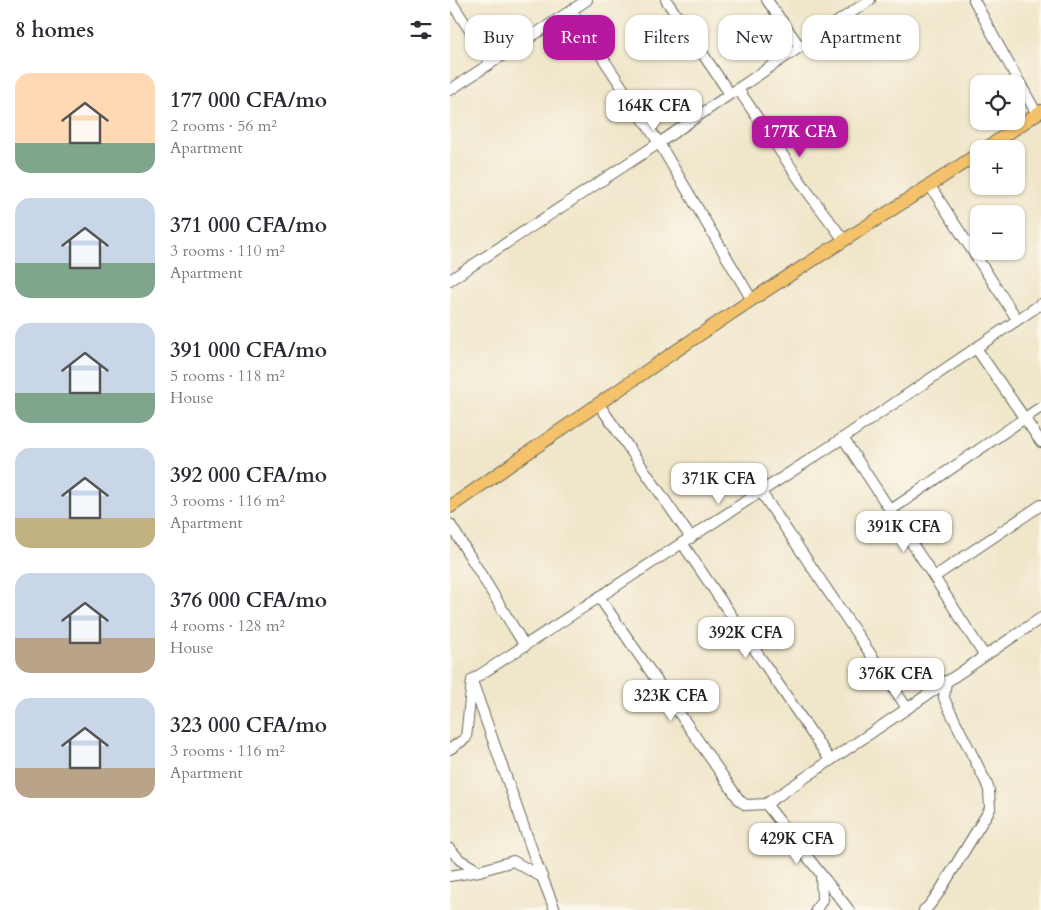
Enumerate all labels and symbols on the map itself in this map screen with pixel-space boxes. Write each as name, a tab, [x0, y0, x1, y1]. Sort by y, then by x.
pin: 164K CFA	[602, 90, 706, 132]
pin: 177K CFA	[748, 116, 852, 158]
pin: 371K CFA	[667, 462, 771, 505]
pin: 391K CFA	[852, 510, 956, 553]
pin: 392K CFA	[694, 616, 798, 659]
pin: 376K CFA	[844, 658, 948, 700]
pin: 323K CFA	[619, 680, 723, 722]
pin: 429K CFA	[745, 822, 849, 865]

